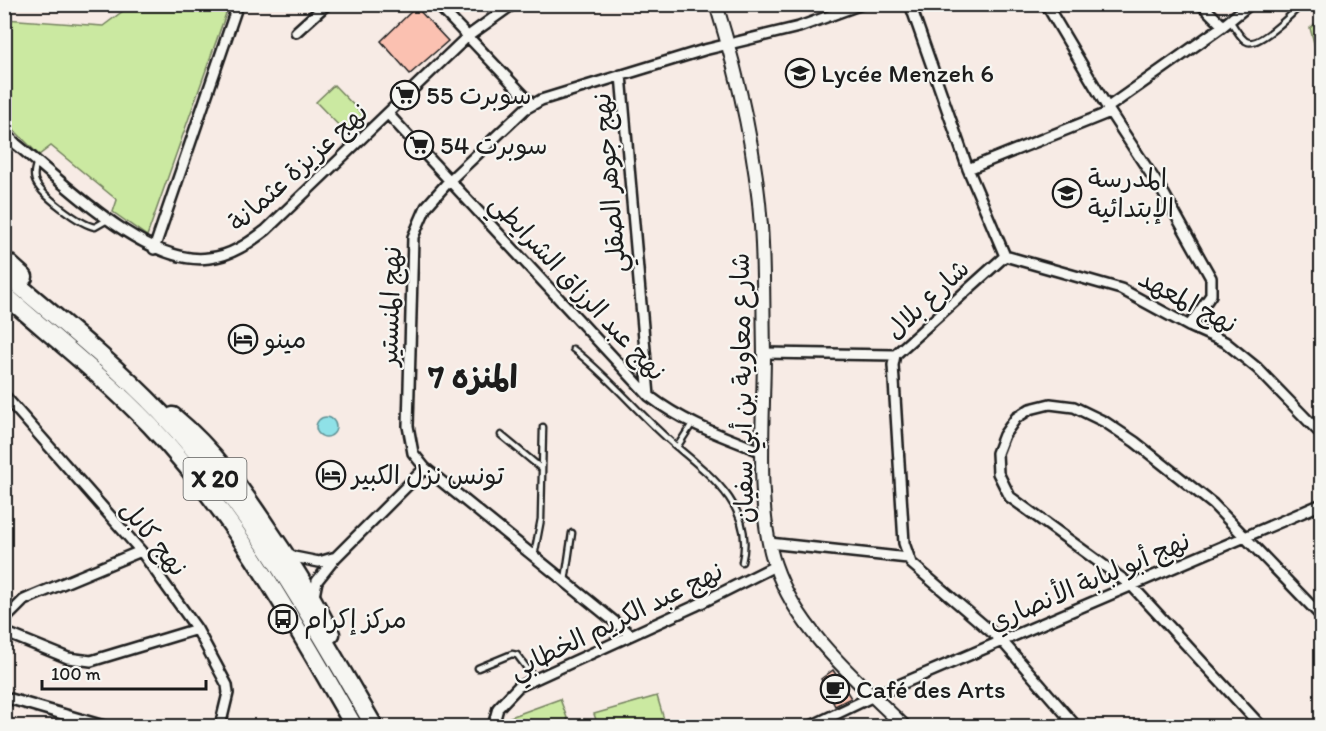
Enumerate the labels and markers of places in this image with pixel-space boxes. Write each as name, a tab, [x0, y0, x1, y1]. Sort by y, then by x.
school or university icon: Lycée Menzeh 6	[784, 57, 816, 89]
place label: Lycée Menzeh 6	[821, 57, 994, 89]
supermarket icon: سوبرت 55	[389, 79, 421, 111]
place label: سوبرت 55	[426, 79, 532, 111]
supermarket icon: سوبرت 54	[403, 129, 435, 161]
place label: سوبرت 54	[440, 129, 548, 161]
place label: المدرسة الإبتدائية	[1088, 162, 1174, 225]
school or university icon: المدرسة الإبتدائية	[1051, 177, 1083, 209]
hotel icon: مينو	[227, 323, 259, 355]
place label: مينو	[263, 323, 306, 356]
hotel icon: تونس نزل الكبير	[315, 459, 347, 491]
place label: تونس نزل الكبير	[350, 459, 505, 491]
bus stop icon: مركز إكرام	[267, 603, 299, 635]
place label: مركز إكرام	[304, 603, 407, 639]
cafe icon: Café des Arts	[819, 673, 851, 705]
place label: Café des Arts	[856, 673, 1006, 705]

